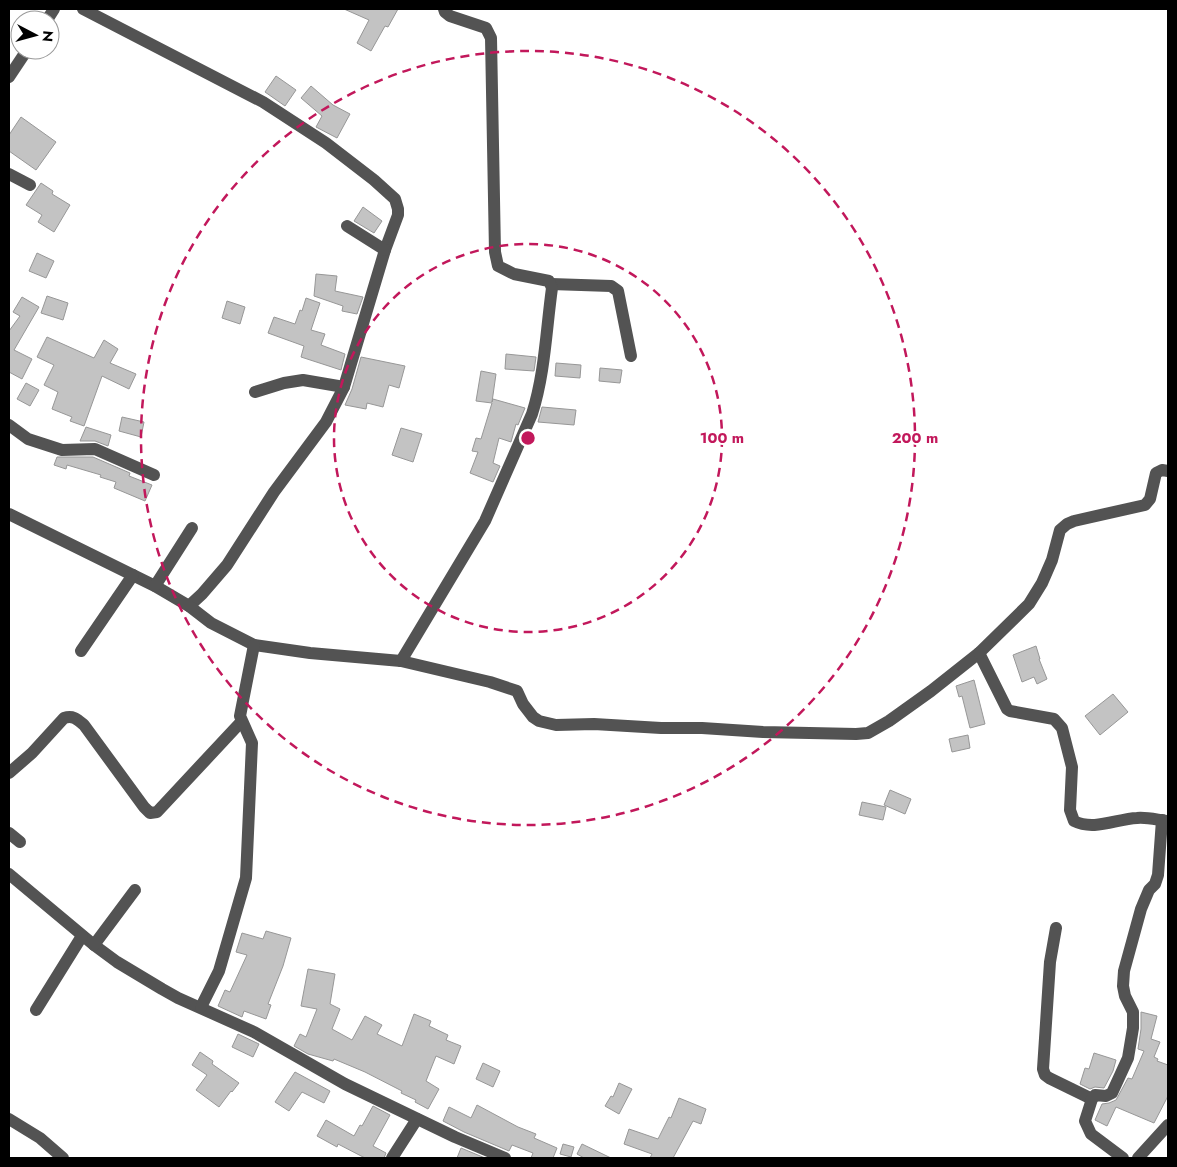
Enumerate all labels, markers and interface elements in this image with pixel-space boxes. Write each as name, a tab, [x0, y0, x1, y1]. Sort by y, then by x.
north arrow	[10, 10, 60, 60]
text: N	[37, 30, 58, 43]
text: 100 m	[700, 427, 744, 449]
text: 200 m	[892, 427, 938, 449]
centre of rings	[519, 429, 537, 447]

